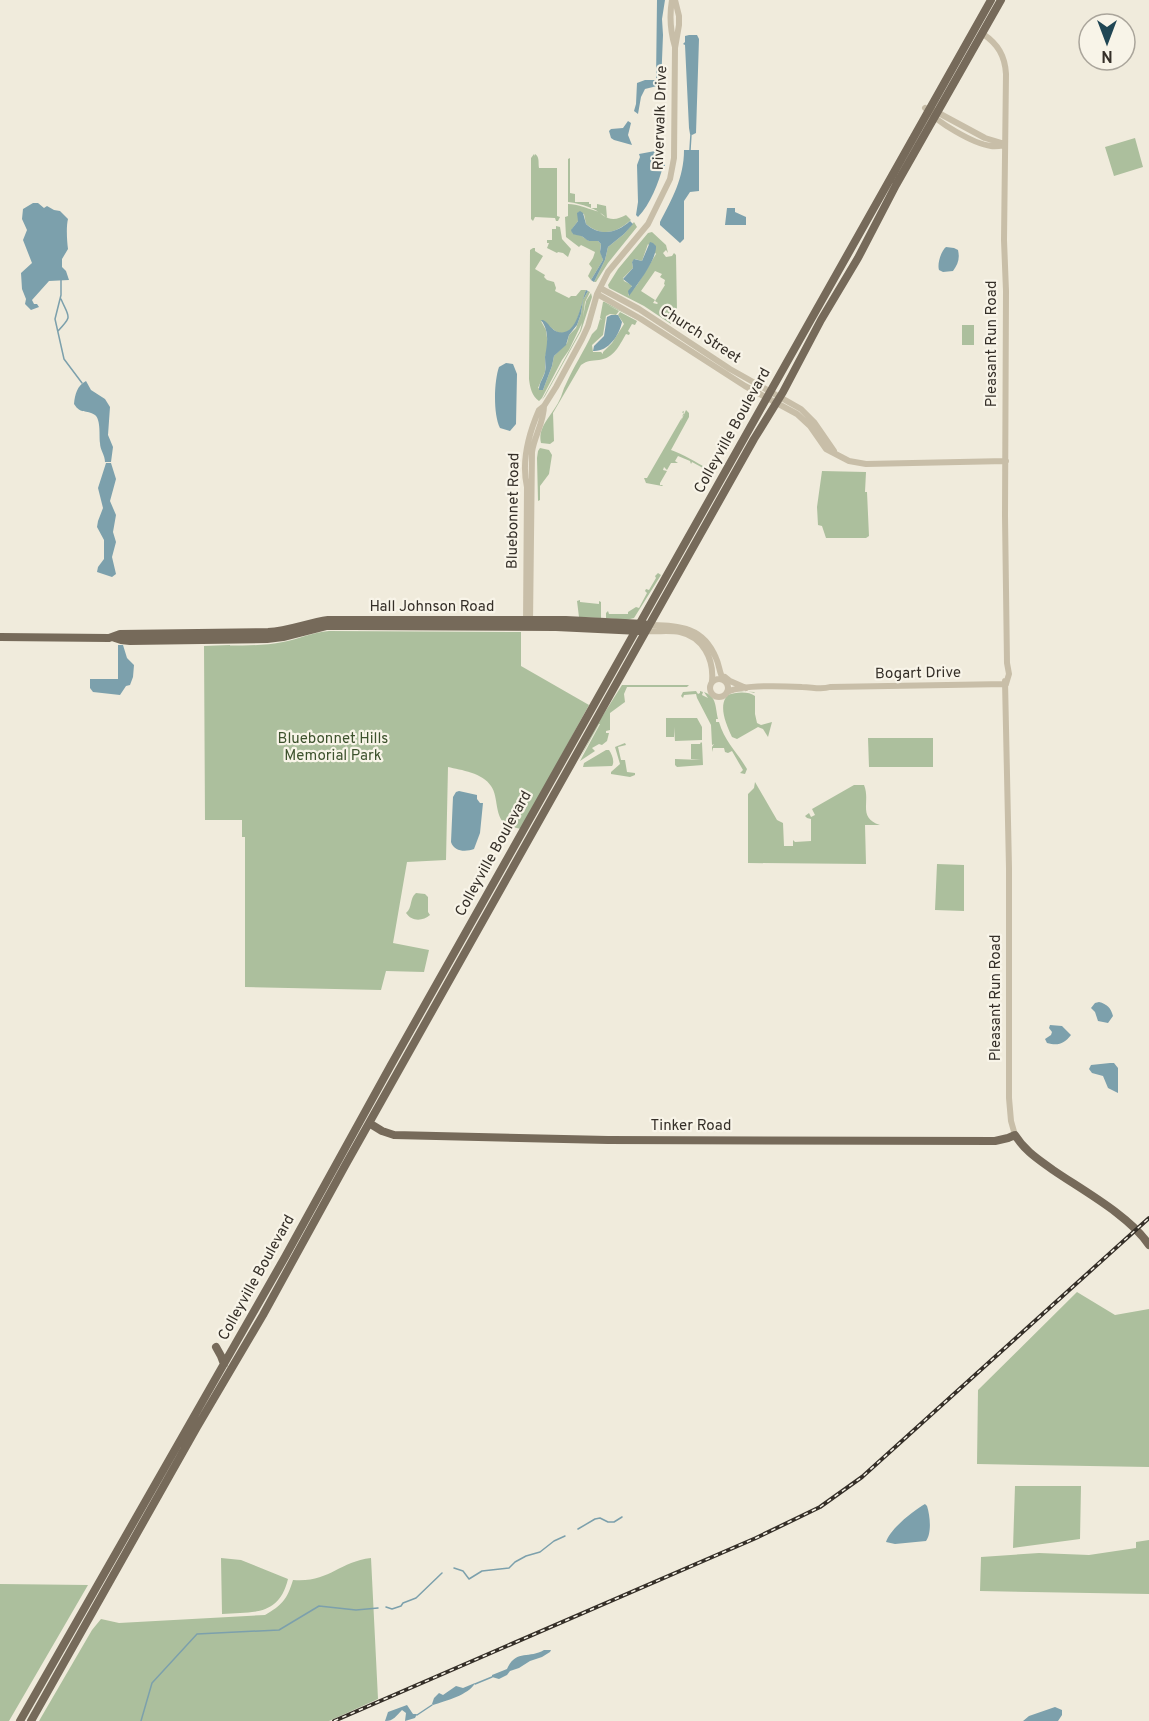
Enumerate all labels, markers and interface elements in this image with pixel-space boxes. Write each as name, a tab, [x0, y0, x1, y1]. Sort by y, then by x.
north arrow	[1077, 12, 1137, 72]
text: N	[1101, 45, 1113, 65]
street label: Riverwalk Drive	[650, 65, 672, 171]
street label: Pleasant Run Road	[983, 281, 1002, 407]
street label: Church Street	[656, 302, 744, 368]
street label: Colleyville Boulevard	[691, 365, 775, 497]
street label: Bluebonnet Road	[503, 453, 525, 569]
street label: Hall Johnson Road	[370, 598, 494, 617]
street label: Bogart Drive	[875, 664, 961, 684]
park label: Bluebonnet Hills Memorial Park	[278, 730, 388, 766]
street label: Colleyville Boulevard	[452, 788, 536, 920]
street label: Pleasant Run Road	[987, 935, 1006, 1061]
street label: Tinker Road	[651, 1117, 731, 1136]
street label: Colleyville Boulevard	[215, 1212, 299, 1344]

